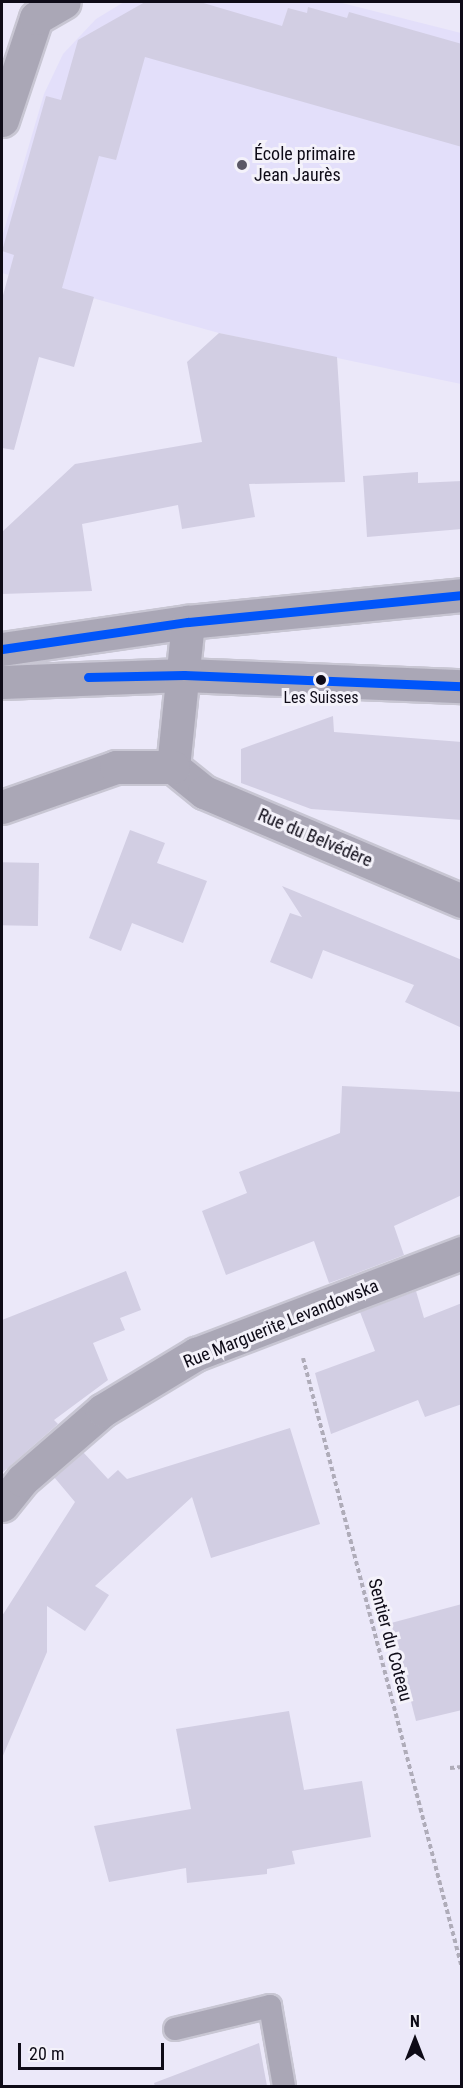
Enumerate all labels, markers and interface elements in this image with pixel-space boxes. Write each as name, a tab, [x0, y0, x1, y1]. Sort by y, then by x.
place label: École primaire Jean Jaurès	[254, 144, 355, 186]
marker: École primaire Jean Jaurès	[235, 158, 249, 172]
marker: Les Suisses	[315, 674, 327, 686]
place label: Les Suisses	[283, 688, 359, 708]
street label: Rue du Belvédère	[255, 804, 375, 872]
street label: Rue Marguerite Levandowska	[180, 1275, 382, 1373]
street label: Sentier du Coteau	[363, 1576, 417, 1704]
north arrow	[385, 2010, 445, 2070]
text: N	[410, 2012, 420, 2031]
scale bar	[21, 2031, 166, 2069]
text: 20 m	[29, 2043, 64, 2064]

